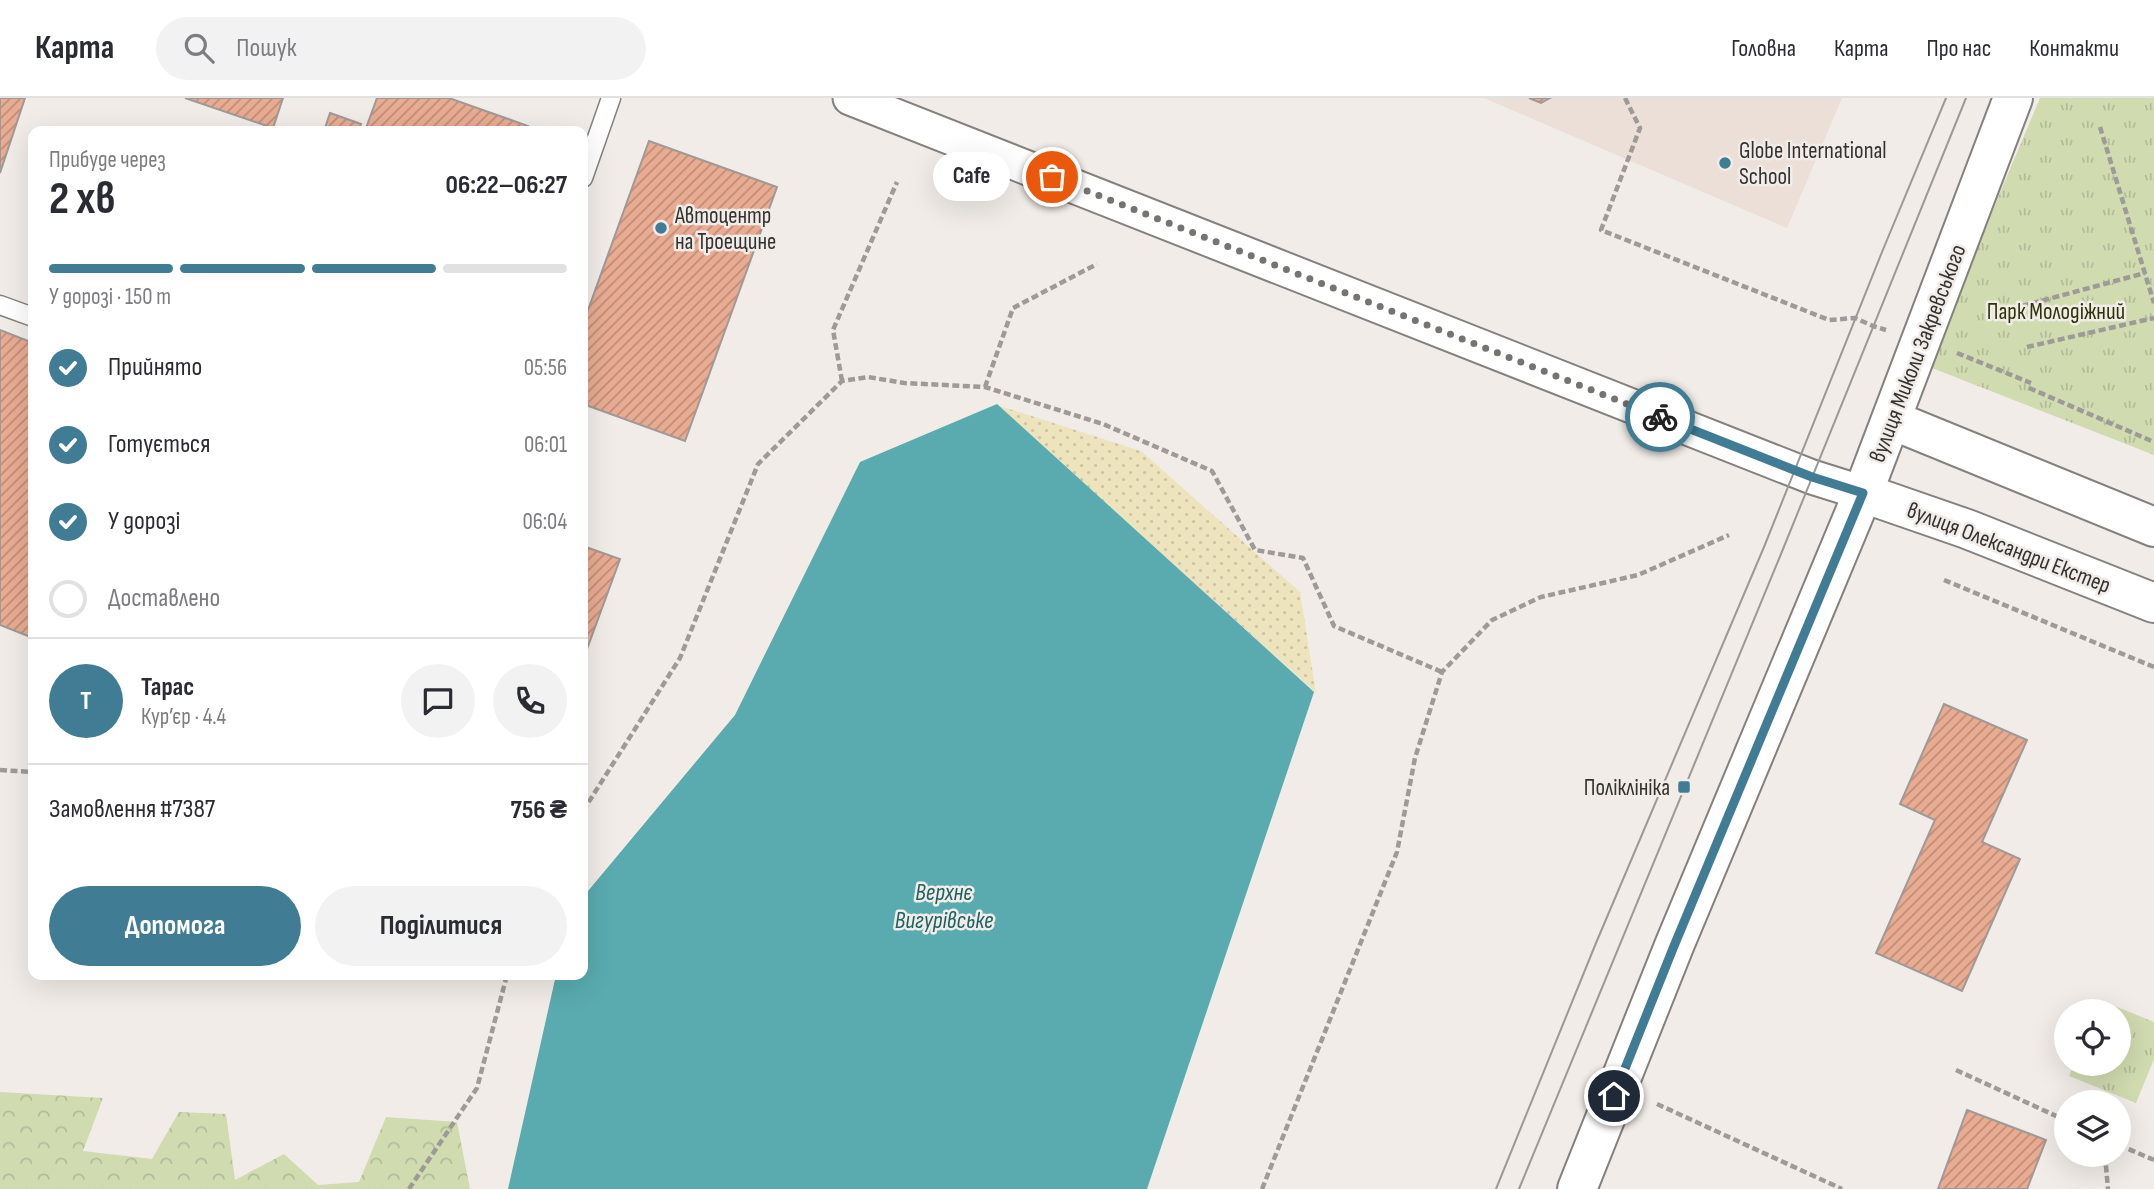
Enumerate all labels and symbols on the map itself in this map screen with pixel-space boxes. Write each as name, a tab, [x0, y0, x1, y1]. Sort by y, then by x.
place label: Globe International School	[1739, 137, 1887, 191]
pin	[1022, 147, 1082, 207]
callout: Cafe	[933, 153, 1010, 202]
marker: Globe International School	[1717, 155, 1733, 171]
place label: Автоцентр на Троещине	[674, 202, 776, 256]
marker: Автоцентр на Троещине	[653, 220, 669, 236]
street label: вулиця Миколи Закревського	[1863, 240, 1972, 466]
park label: Парк Молодіжний	[1987, 298, 2125, 326]
courier	[1625, 382, 1695, 452]
street label: вулиця Олександри Екстер	[1903, 496, 2114, 600]
place label: Поліклініка	[1584, 774, 1670, 802]
marker: Поліклініка	[1676, 779, 1692, 795]
water label: Верхнє Вигурівське	[895, 878, 993, 935]
pin	[1584, 1066, 1644, 1126]

